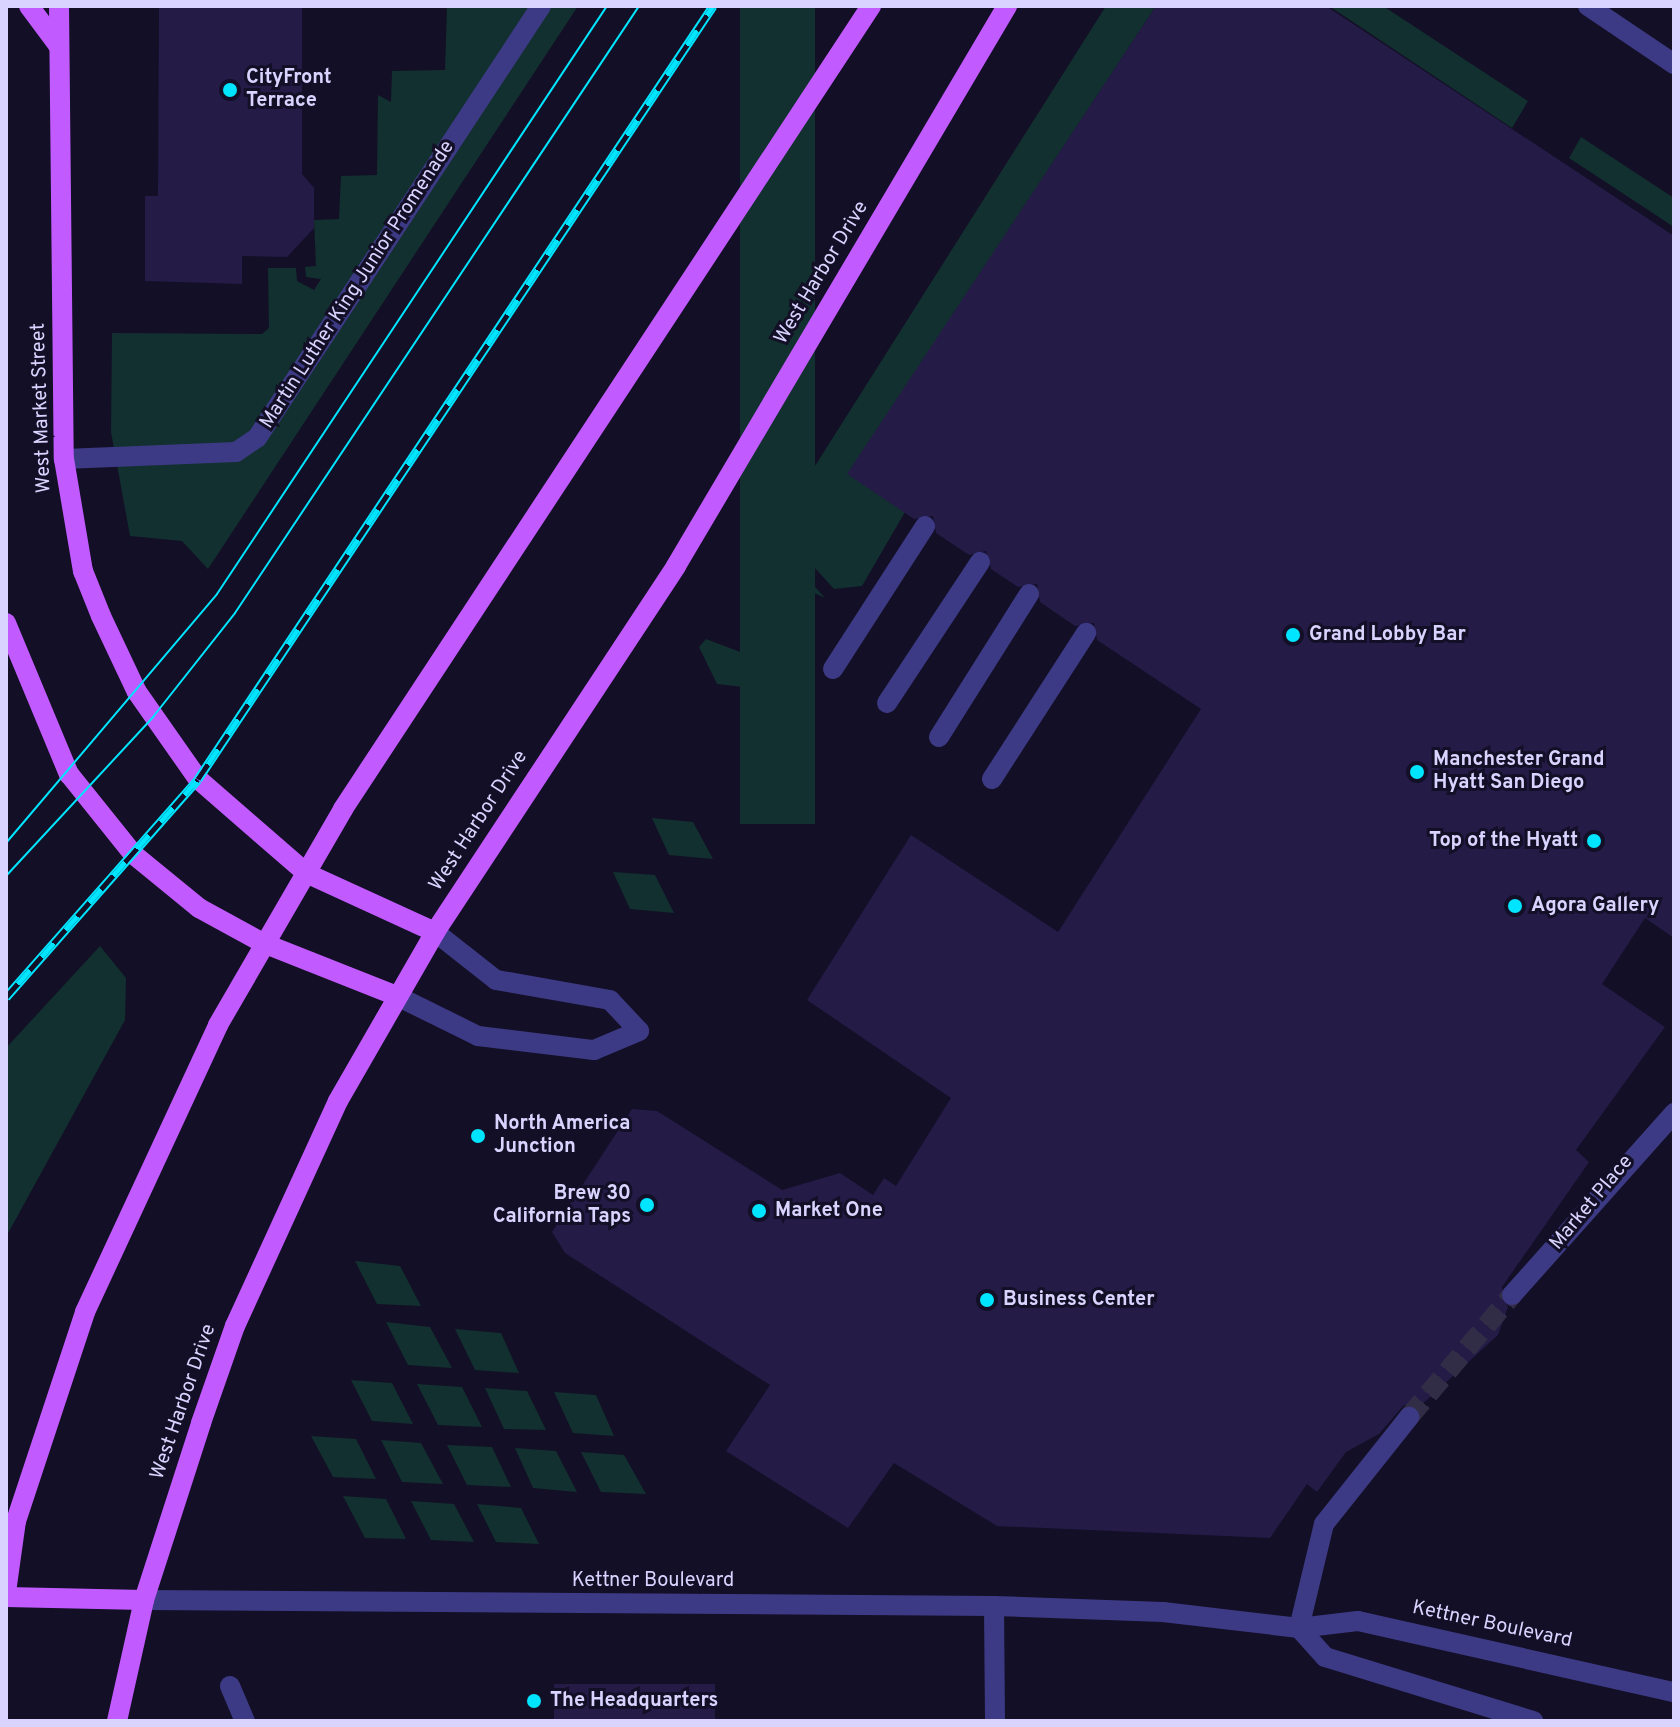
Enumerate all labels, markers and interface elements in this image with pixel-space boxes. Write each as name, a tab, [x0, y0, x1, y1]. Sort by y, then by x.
place label: CityFront Terrace	[246, 66, 332, 113]
marker: CityFront Terrace	[221, 81, 239, 99]
street label: Martin Luther King Junior Promenade	[256, 137, 460, 433]
street label: West Harbor Drive	[770, 197, 874, 349]
street label: West Market Street	[27, 323, 57, 493]
place label: Grand Lobby Bar	[1309, 623, 1466, 647]
marker: Grand Lobby Bar	[1284, 626, 1302, 644]
street label: West Harbor Drive	[425, 746, 533, 896]
place label: Manchester Grand Hyatt San Diego	[1433, 748, 1604, 795]
marker: Manchester Grand Hyatt San Diego	[1408, 763, 1426, 781]
place label: Top of the Hyatt	[1429, 829, 1578, 853]
marker: Top of the Hyatt	[1585, 832, 1603, 850]
place label: Agora Gallery	[1531, 894, 1659, 918]
marker: Agora Gallery	[1506, 897, 1524, 915]
place label: North America Junction	[494, 1112, 631, 1159]
marker: North America Junction	[469, 1127, 487, 1145]
street label: Market Place	[1545, 1151, 1639, 1255]
place label: Brew 30 California Taps	[493, 1182, 631, 1229]
marker: Brew 30 California Taps	[638, 1196, 656, 1214]
place label: Market One	[775, 1199, 883, 1223]
marker: Market One	[750, 1202, 768, 1220]
place label: Business Center	[1003, 1288, 1154, 1312]
marker: Business Center	[978, 1291, 996, 1309]
street label: West Harbor Drive	[146, 1321, 222, 1483]
street label: Kettner Boulevard	[572, 1569, 734, 1593]
street label: Kettner Boulevard	[1410, 1596, 1574, 1654]
place label: The Headquarters	[550, 1689, 718, 1713]
marker: The Headquarters	[525, 1692, 543, 1710]

